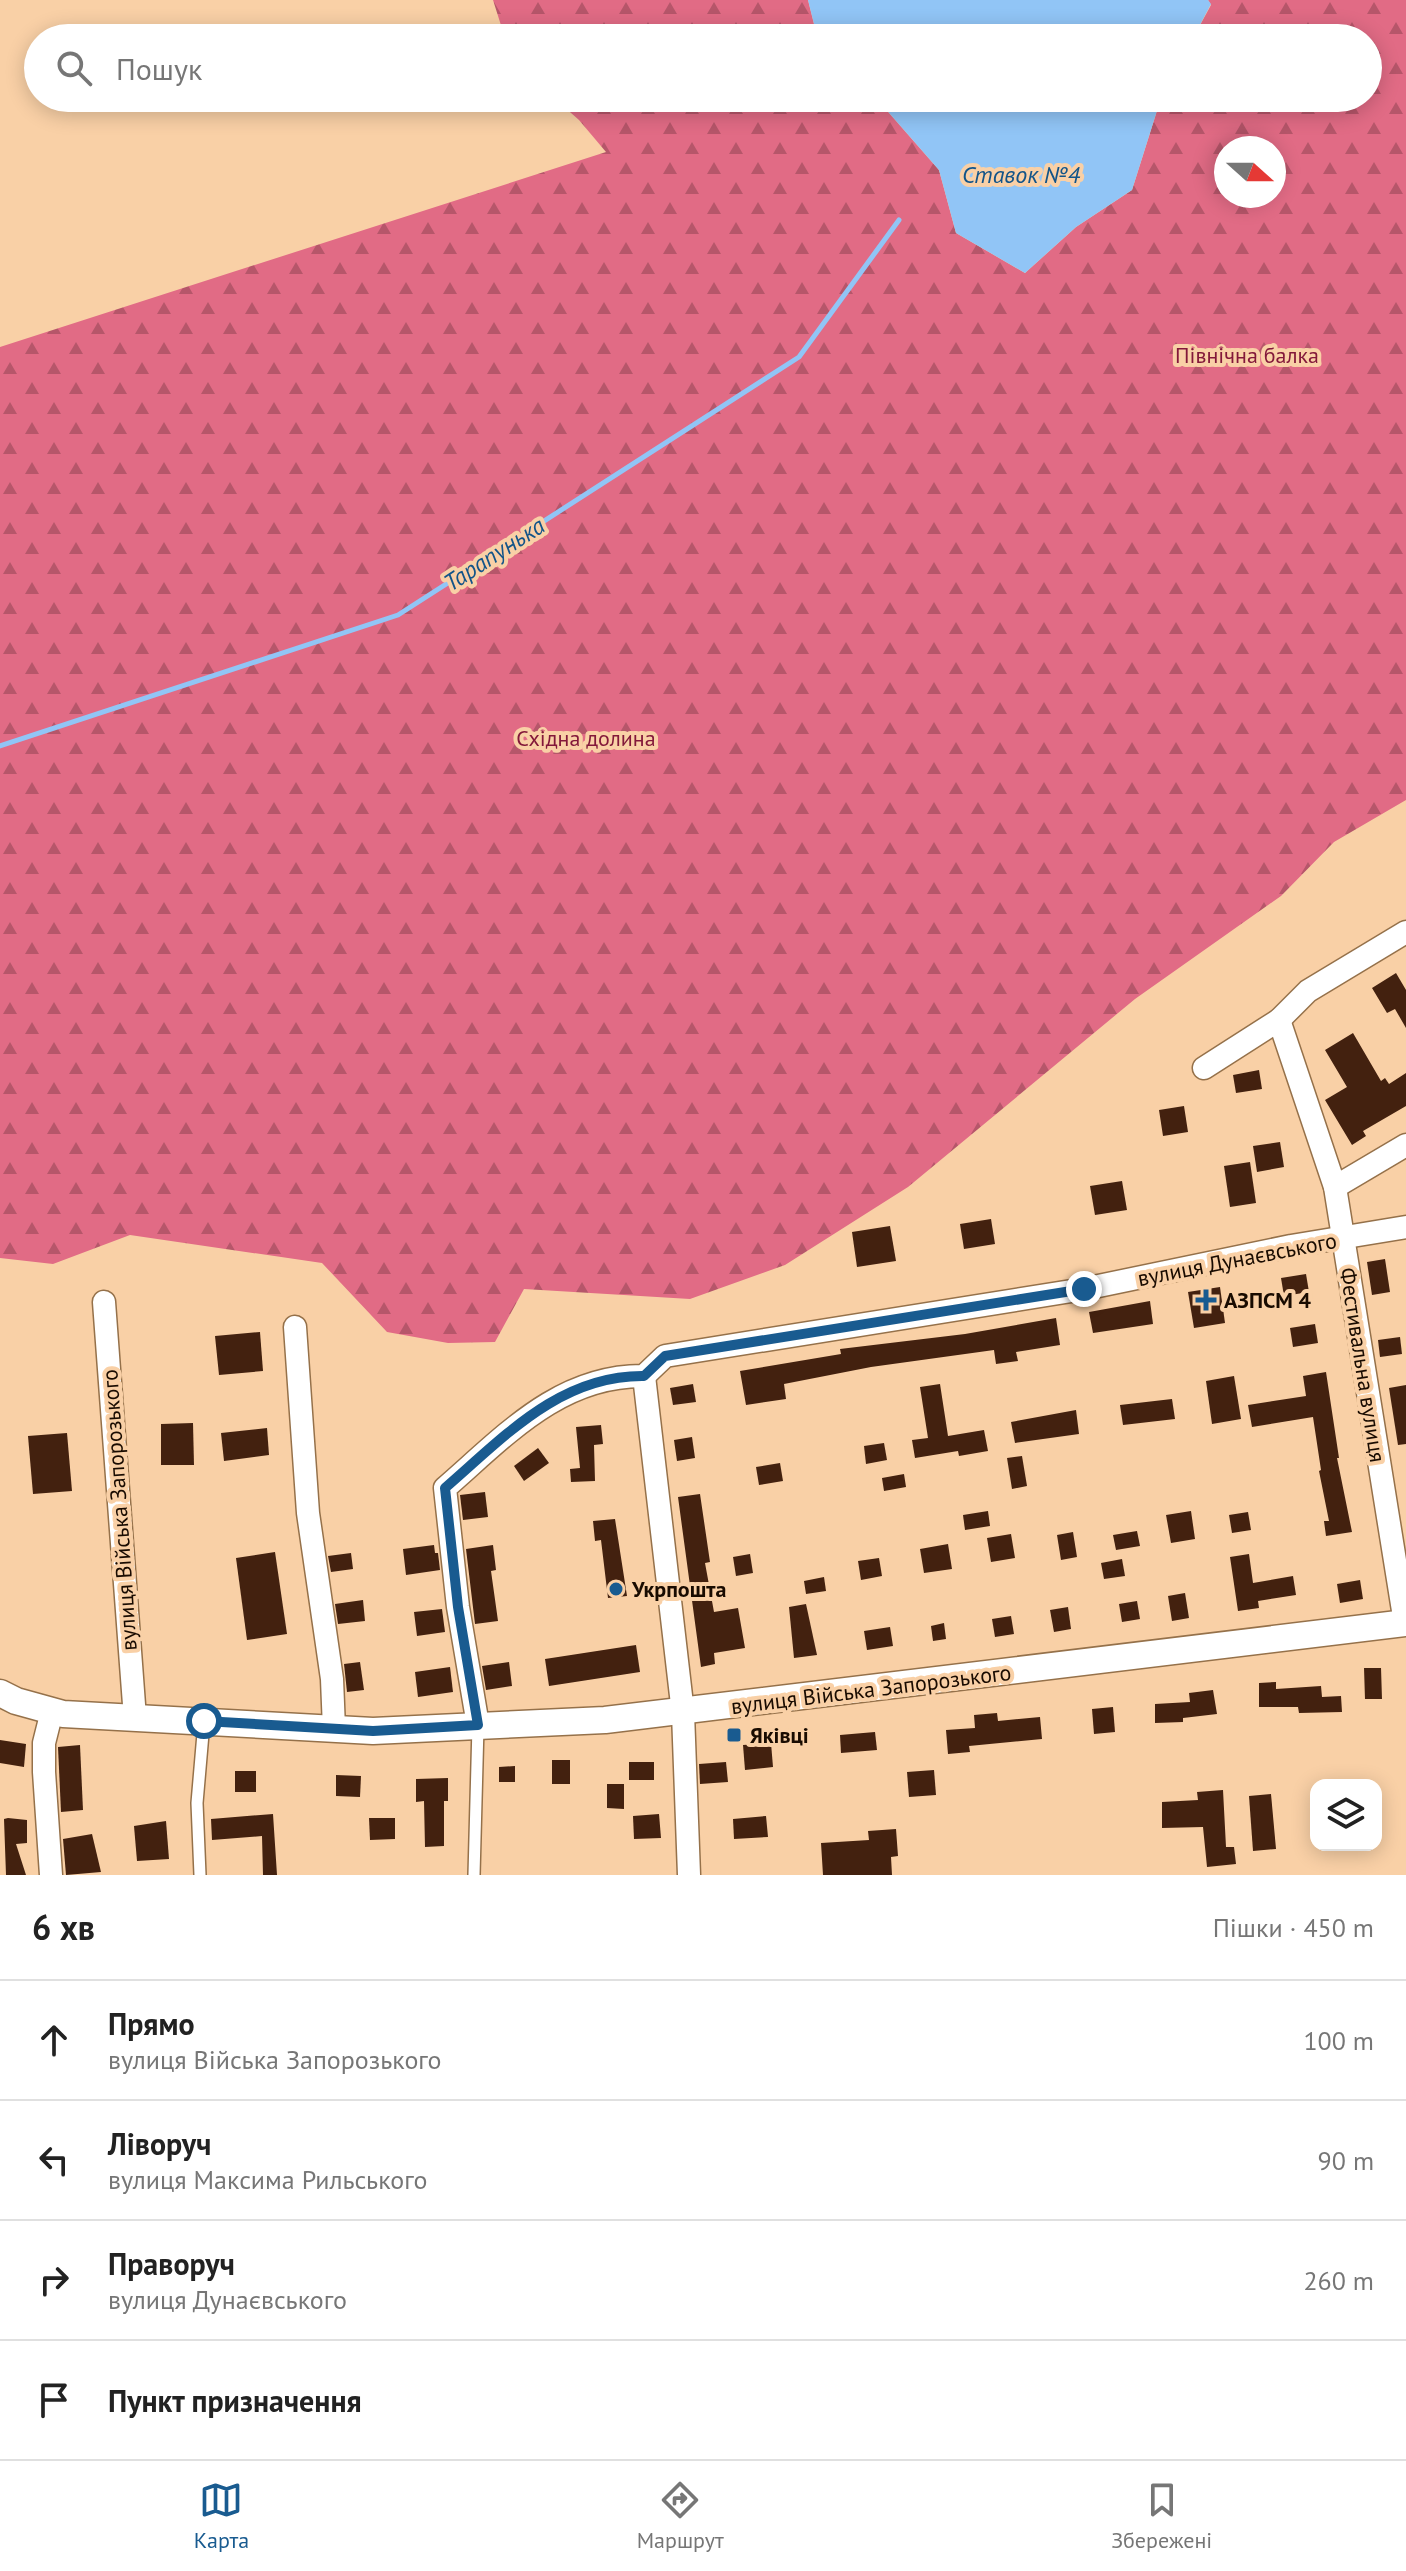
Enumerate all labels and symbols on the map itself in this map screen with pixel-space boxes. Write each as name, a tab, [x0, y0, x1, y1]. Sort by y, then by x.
north arrow	[1214, 136, 1286, 208]
water label: Ставок №4	[962, 159, 1081, 190]
park label: Північна балка	[1175, 341, 1319, 369]
water label: Тарапунька	[438, 510, 551, 598]
park label: Східна долина	[516, 724, 656, 752]
street label: вулиця Дунаєвського	[1135, 1226, 1339, 1292]
street label: Фестивальна вулиця	[1334, 1266, 1392, 1464]
route end	[1066, 1271, 1102, 1307]
place label: АЗПСМ 4	[1224, 1286, 1311, 1314]
marker: АЗПСМ 4	[1195, 1289, 1217, 1311]
street label: вулиця Війська Запорозького	[95, 1368, 143, 1652]
place label: Укрпошта	[631, 1575, 726, 1603]
marker: Укрпошта	[607, 1580, 625, 1598]
street label: вулиця Війська Запорозького	[729, 1658, 1013, 1720]
route start	[186, 1703, 222, 1739]
place label: Яківці	[750, 1721, 809, 1749]
marker: Яківці	[725, 1726, 743, 1744]

